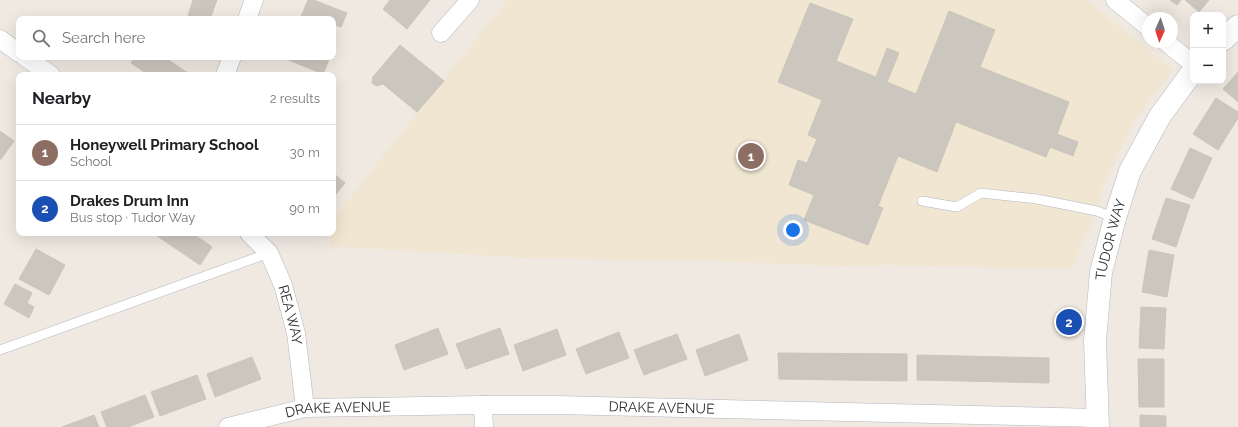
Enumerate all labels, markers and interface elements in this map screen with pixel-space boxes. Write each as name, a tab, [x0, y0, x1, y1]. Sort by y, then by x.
north arrow	[1142, 12, 1178, 48]
map controls	[1190, 12, 1226, 84]
button: +	[1190, 12, 1226, 48]
search box	[16, 16, 336, 60]
icon: search	[30, 27, 52, 49]
text: Search here	[62, 29, 145, 47]
button: −	[1190, 48, 1226, 84]
text: Nearby	[32, 88, 91, 108]
text: 2 results	[270, 91, 320, 106]
text: Honeywell Primary School	[70, 136, 259, 154]
pin: 1	[738, 141, 764, 171]
text: 1	[42, 145, 48, 160]
text: 30 m	[290, 145, 320, 160]
text: School	[70, 154, 112, 169]
text: Drakes Drum Inn	[70, 192, 189, 210]
street label: TUDOR WAY	[1092, 197, 1129, 281]
text: 2	[41, 201, 49, 216]
text: 90 m	[289, 201, 320, 216]
text: Bus stop · Tudor Way	[70, 210, 195, 225]
your location	[783, 220, 803, 240]
street label: REA WAY	[275, 283, 305, 345]
pin: 2	[1056, 307, 1082, 337]
street label: DRAKE AVENUE	[609, 398, 715, 417]
street label: DRAKE AVENUE	[283, 399, 391, 421]

